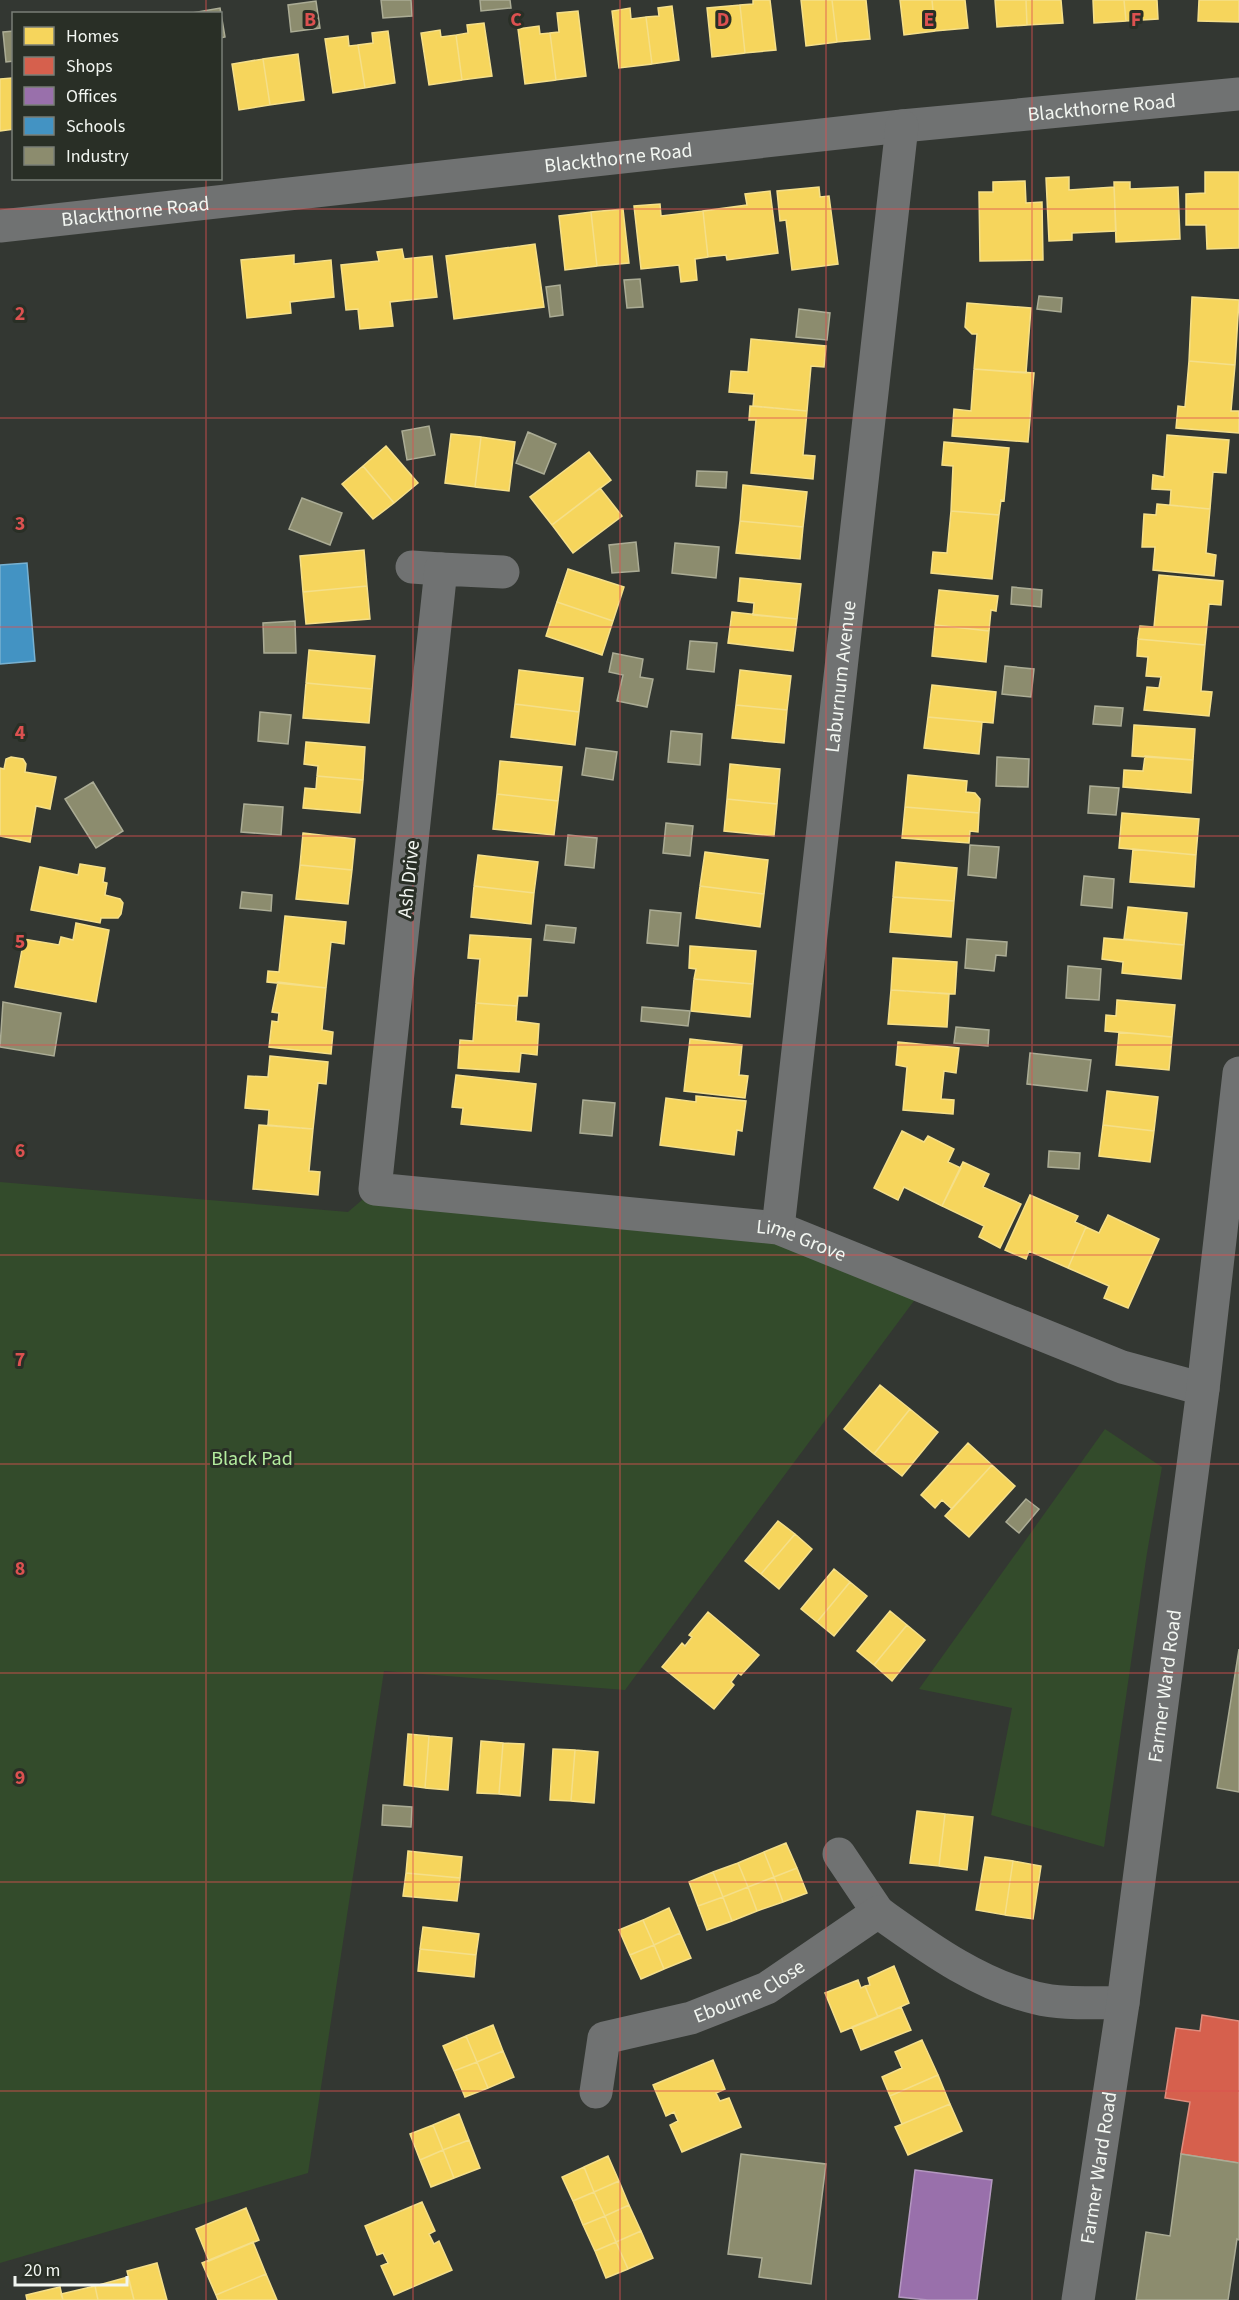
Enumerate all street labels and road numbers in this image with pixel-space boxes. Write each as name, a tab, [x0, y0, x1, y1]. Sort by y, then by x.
street label: Blackthorne Road	[1026, 87, 1177, 129]
street label: Blackthorne Road	[543, 136, 694, 181]
street label: Blackthorne Road	[60, 190, 211, 234]
street label: Laburnum Avenue	[819, 599, 864, 754]
street label: Ash Drive	[391, 839, 427, 919]
street label: Lime Grove	[755, 1213, 850, 1269]
street label: Farmer Ward Road	[1141, 1608, 1189, 1764]
street label: Ebourne Close	[690, 1953, 811, 2031]
street label: Farmer Ward Road	[1074, 2089, 1124, 2246]

